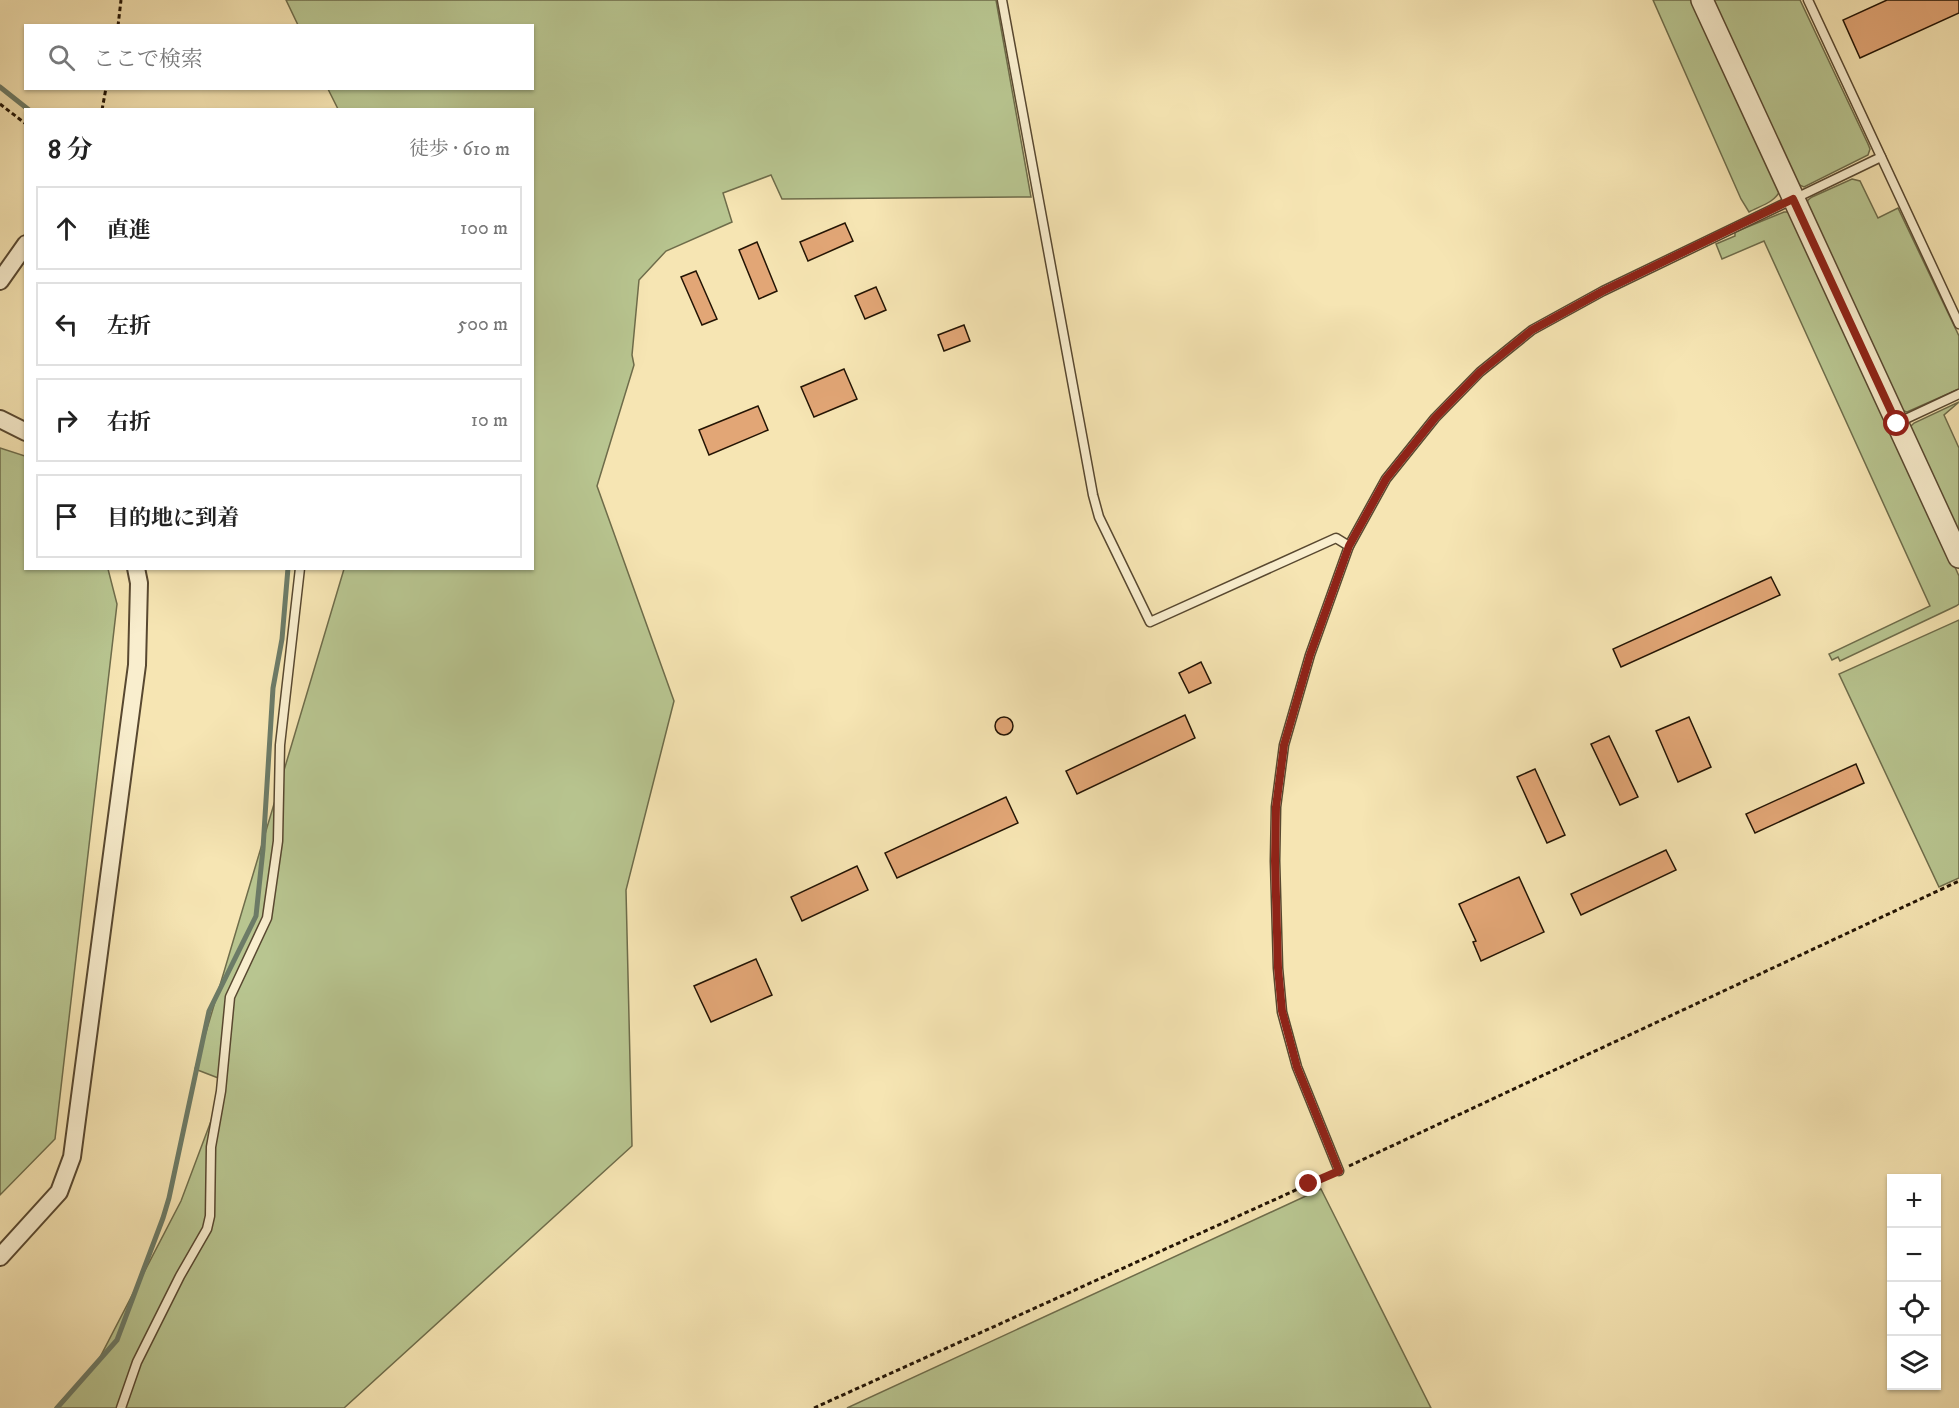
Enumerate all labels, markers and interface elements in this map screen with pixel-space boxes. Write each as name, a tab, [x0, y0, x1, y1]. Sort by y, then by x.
search box	[24, 24, 534, 90]
icon: search	[45, 41, 78, 74]
text: ここで検索	[93, 46, 203, 73]
text: 8 分	[48, 134, 93, 167]
text: 徒歩 · 610 m	[409, 137, 510, 162]
icon: ahead	[50, 212, 83, 245]
text: 100 m	[460, 216, 508, 241]
text: 直進	[107, 217, 151, 244]
icon: left	[50, 308, 83, 341]
text: 500 m	[457, 312, 508, 337]
text: 左折	[107, 313, 151, 340]
icon: right	[50, 404, 83, 437]
text: 10 m	[471, 408, 508, 433]
text: 右折	[107, 409, 151, 436]
route start	[1883, 410, 1909, 436]
icon: arrive	[50, 500, 83, 533]
text: 目的地に到着	[107, 505, 239, 532]
route end	[1295, 1170, 1321, 1196]
map controls	[1887, 1174, 1941, 1390]
button: +	[1887, 1174, 1941, 1228]
button: −	[1887, 1228, 1941, 1282]
button: locate	[1887, 1282, 1941, 1336]
button: layers	[1887, 1336, 1941, 1390]

